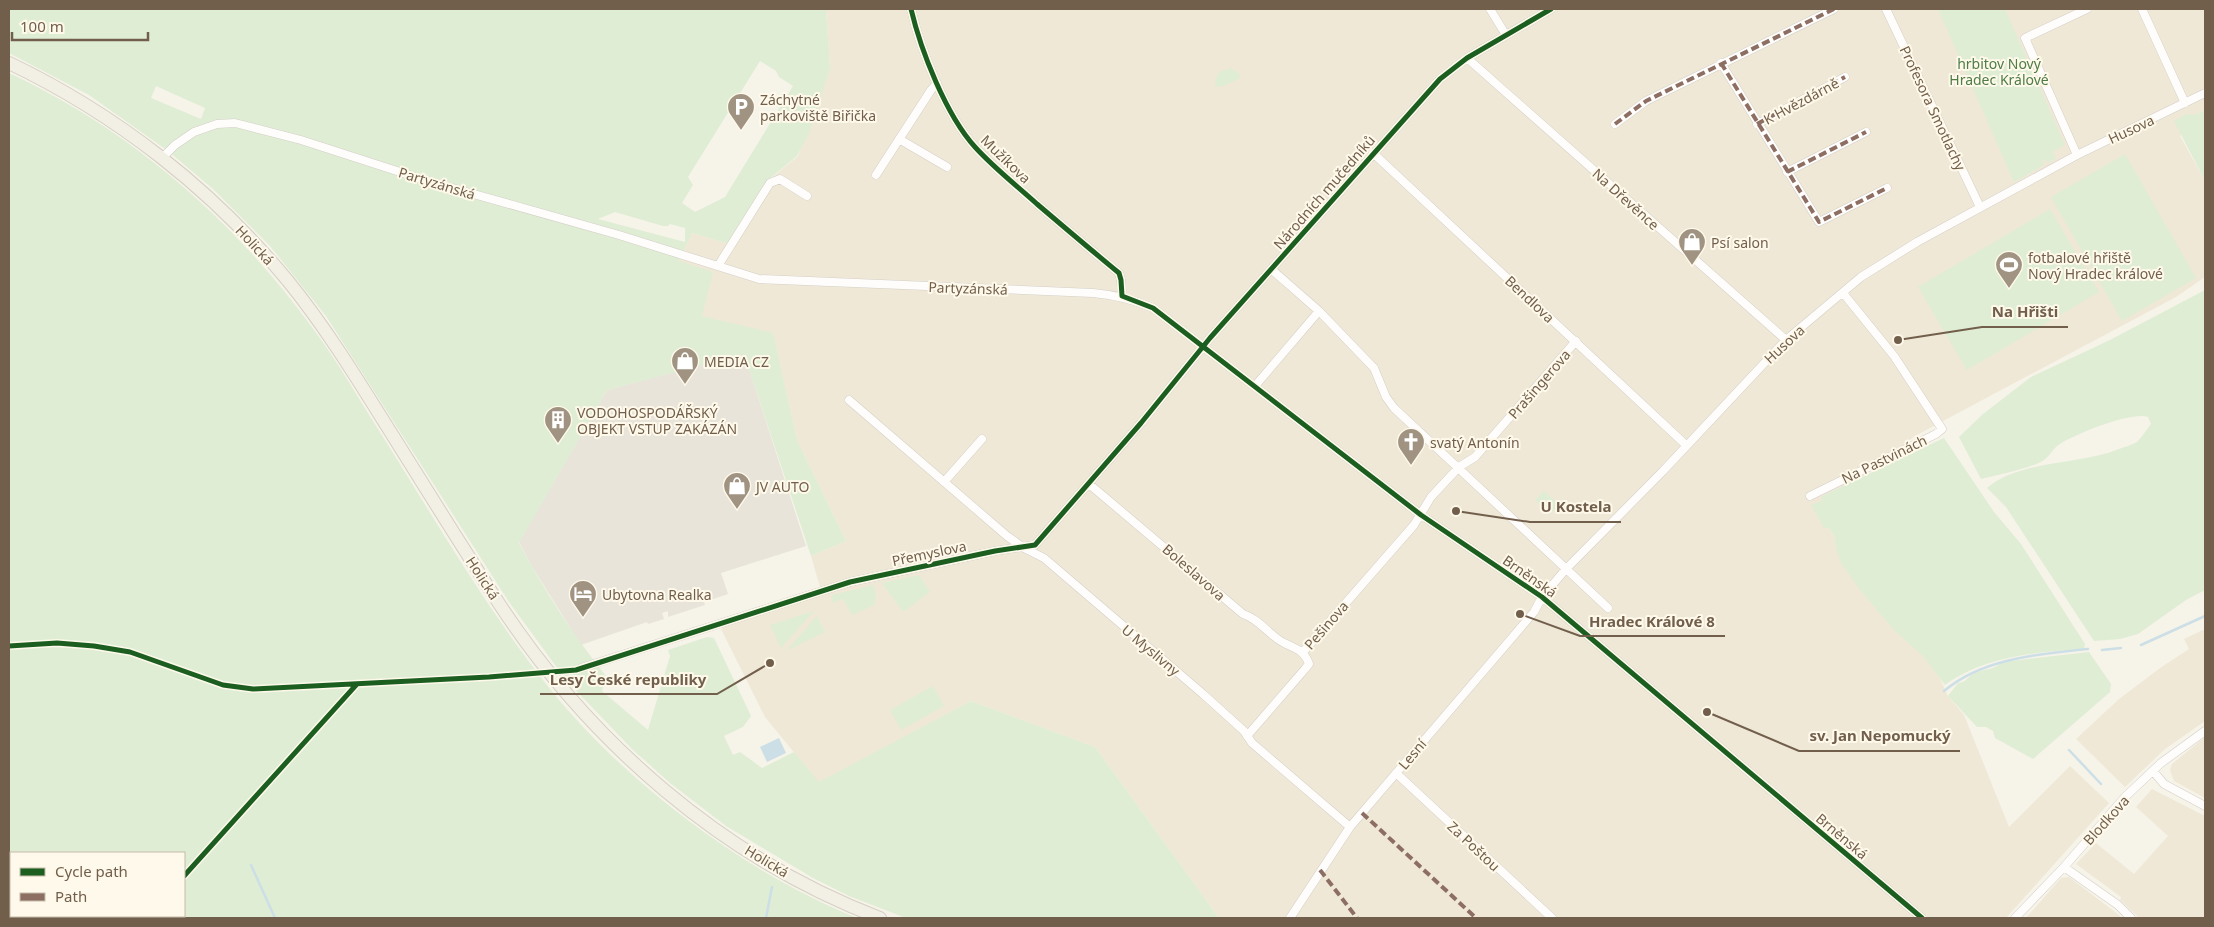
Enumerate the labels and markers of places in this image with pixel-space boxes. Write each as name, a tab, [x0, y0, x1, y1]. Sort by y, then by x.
place label: Záchytné parkoviště Biřička	[760, 90, 876, 125]
parking icon: Záchytné parkoviště Biřička	[726, 92, 756, 131]
shop icon: Psí salon	[1677, 227, 1707, 266]
place label: Psí salon	[1711, 233, 1769, 252]
place label: fotbalové hřiště Nový Hradec králové	[2028, 248, 2163, 283]
sports icon: fotbalové hřiště Nový Hradec králové	[1994, 250, 2024, 289]
callout: Na Hřišti	[1982, 297, 2068, 327]
shop icon: MEDIA CZ	[670, 346, 700, 385]
place label: MEDIA CZ	[704, 352, 769, 371]
place label: VODOHOSPODÁŘSKÝ OBJEKT VSTUP ZAKÁZÁN	[577, 403, 737, 438]
building icon: VODOHOSPODÁŘSKÝ OBJEKT VSTUP ZAKÁZÁN	[543, 405, 573, 444]
church icon: svatý Antonín	[1396, 427, 1426, 466]
place label: svatý Antonín	[1430, 433, 1520, 452]
shop icon: JV AUTO	[722, 471, 752, 510]
place label: JV AUTO	[754, 477, 810, 496]
callout: U Kostela	[1530, 492, 1621, 522]
hotel icon: Ubytovna Realka	[568, 579, 598, 618]
place label: Ubytovna Realka	[602, 585, 712, 604]
callout: Hradec Králové 8	[1580, 606, 1725, 636]
callout: Lesy České republiky	[540, 664, 717, 694]
callout: sv. Jan Nepomucký	[1799, 721, 1960, 751]

